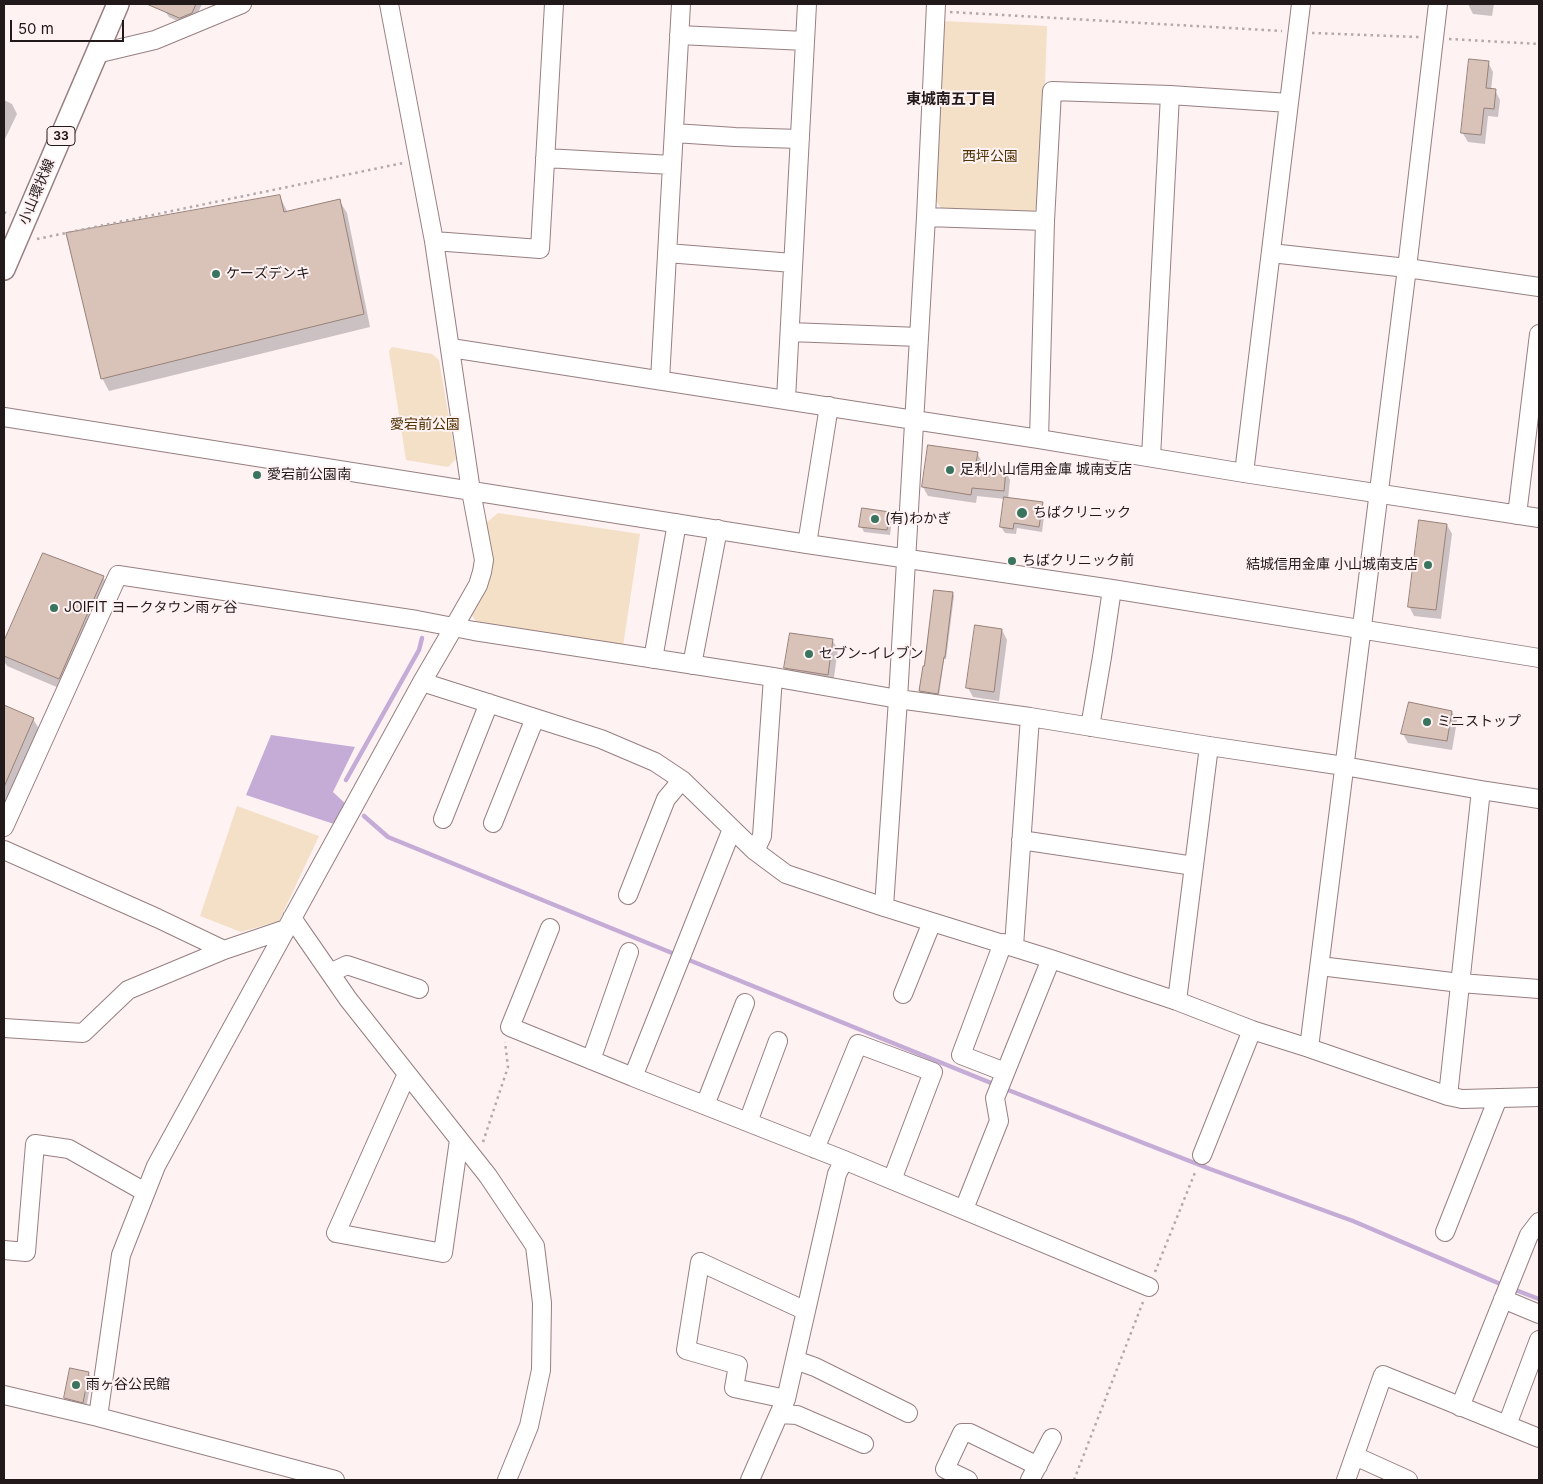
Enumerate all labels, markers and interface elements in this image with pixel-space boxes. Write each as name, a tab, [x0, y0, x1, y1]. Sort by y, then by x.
scale bar	[12, 10, 126, 42]
text: 50 m	[18, 19, 54, 38]
district label: 東城南五丁目	[906, 90, 996, 108]
road number: 33	[47, 126, 75, 146]
park label: 西坪公園	[962, 149, 1018, 165]
street label: 小山環状線	[16, 157, 58, 227]
place label: ケーズデンキ	[226, 266, 310, 282]
marker: ケーズデンキ	[210, 268, 222, 280]
park label: 愛宕前公園	[390, 417, 460, 433]
place label: 足利小山信用金庫 城南支店	[960, 462, 1132, 478]
marker: 足利小山信用金庫 城南支店	[944, 464, 956, 476]
place label: 愛宕前公園南	[267, 467, 351, 483]
marker: 愛宕前公園南	[251, 469, 263, 481]
place label: ちばクリニック	[1033, 505, 1131, 521]
marker: ちばクリニック	[1015, 506, 1029, 520]
place label: (有)わかぎ	[885, 511, 951, 527]
marker: (有)わかぎ	[869, 513, 881, 525]
place label: ちばクリニック前	[1022, 553, 1134, 569]
marker: ちばクリニック前	[1006, 555, 1018, 567]
place label: 結城信用金庫 小山城南支店	[1246, 557, 1418, 573]
marker: 結城信用金庫 小山城南支店	[1422, 559, 1434, 571]
place label: JOIFIT ヨークタウン雨ヶ谷	[64, 600, 237, 616]
marker: JOIFIT ヨークタウン雨ヶ谷	[48, 602, 60, 614]
place label: セブン-イレブン	[819, 646, 923, 662]
marker: セブン-イレブン	[803, 648, 815, 660]
place label: ミニストップ	[1437, 714, 1521, 730]
marker: ミニストップ	[1421, 716, 1433, 728]
place label: 雨ヶ谷公民館	[86, 1377, 170, 1393]
marker: 雨ヶ谷公民館	[70, 1379, 82, 1391]

